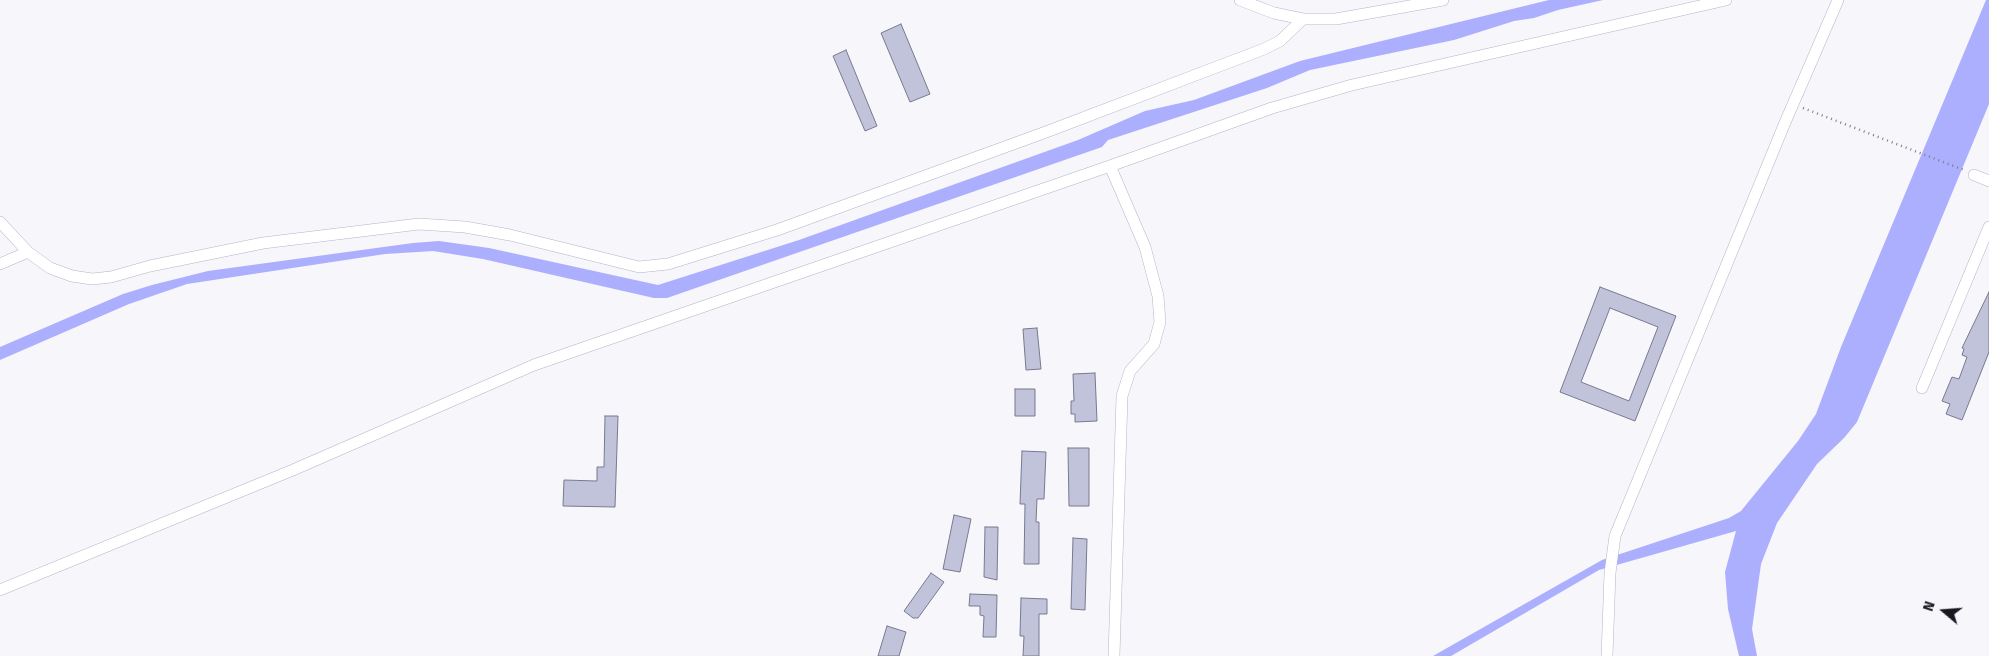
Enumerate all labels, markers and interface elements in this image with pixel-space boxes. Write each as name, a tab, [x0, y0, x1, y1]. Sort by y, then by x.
north arrow	[1919, 586, 1969, 636]
text: N	[1920, 599, 1939, 613]

